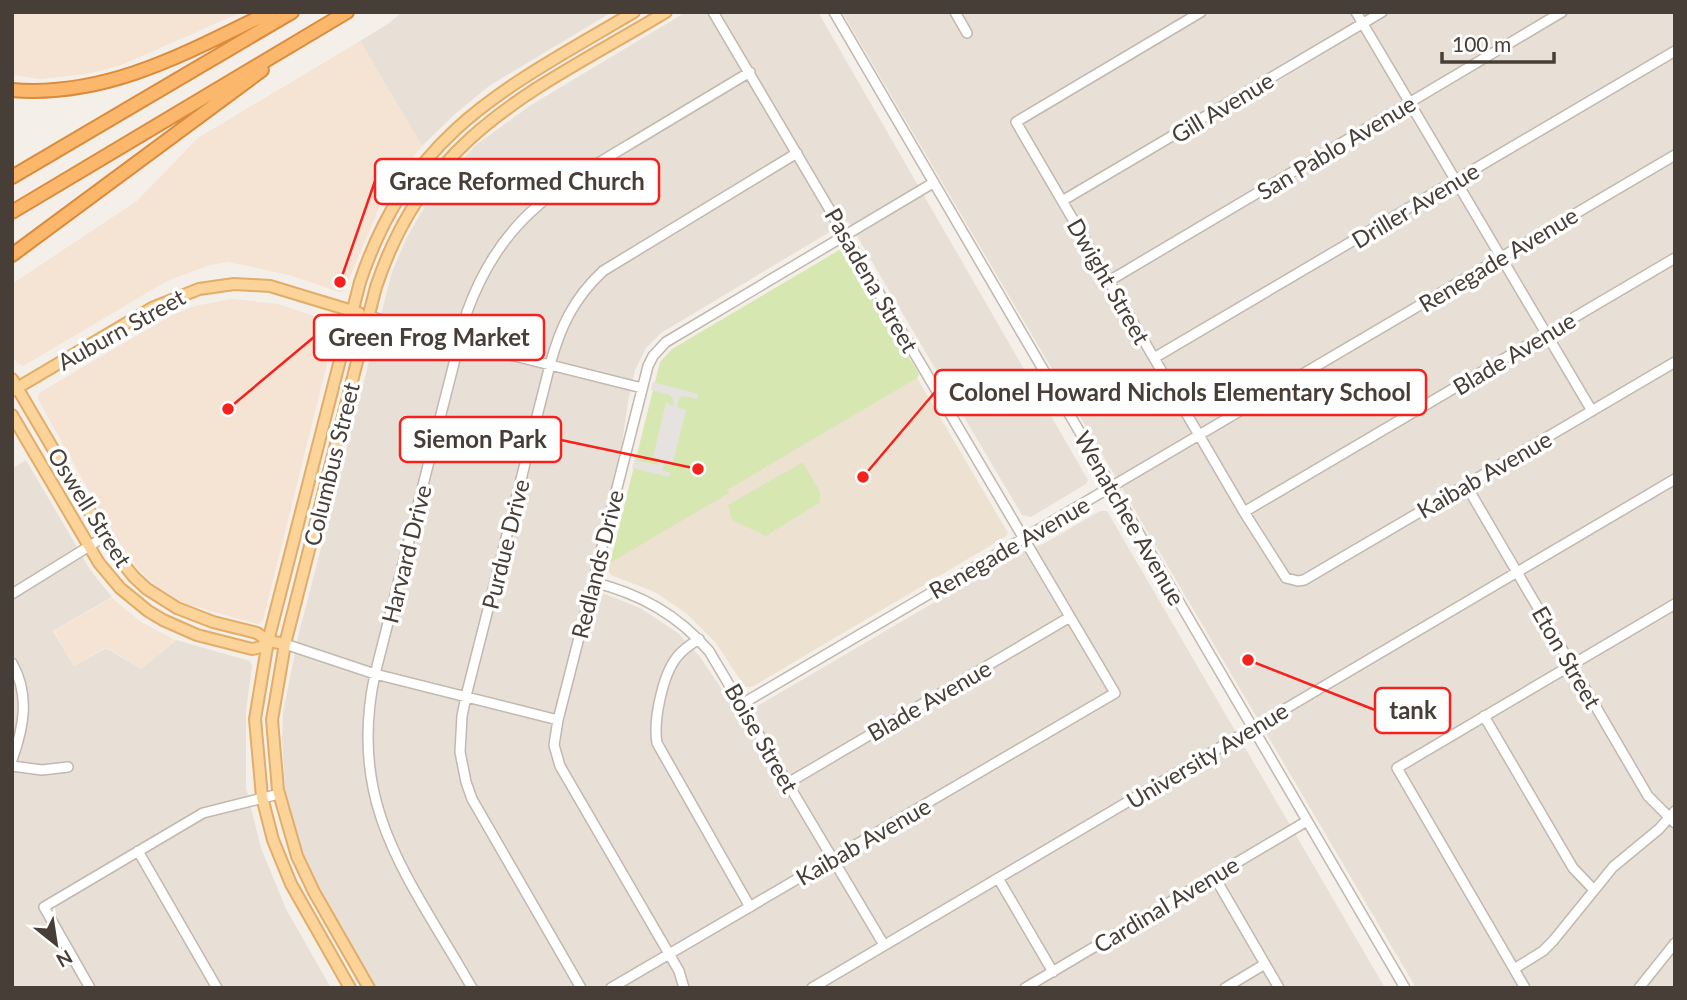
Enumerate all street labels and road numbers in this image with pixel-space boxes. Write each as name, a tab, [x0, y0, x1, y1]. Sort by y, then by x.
street label: Gill Avenue	[1166, 66, 1278, 148]
street label: San Pablo Avenue	[1252, 89, 1420, 205]
street label: Driller Avenue	[1346, 156, 1484, 254]
street label: Renegade Avenue	[1413, 201, 1583, 317]
street label: Pasadena Street	[819, 203, 925, 358]
street label: Dwight Street	[1062, 213, 1157, 349]
street label: Auburn Street	[52, 282, 190, 376]
street label: Blade Avenue	[1448, 306, 1580, 400]
street label: Columbus Street	[297, 379, 365, 549]
street label: Kaibab Avenue	[1412, 424, 1556, 524]
street label: Wenatchee Avenue	[1069, 426, 1191, 610]
street label: Oswell Street	[42, 442, 138, 573]
street label: Purdue Drive	[475, 476, 535, 612]
street label: Harvard Drive	[375, 482, 437, 626]
street label: Redlands Drive	[565, 487, 629, 641]
street label: Renegade Avenue	[924, 490, 1094, 604]
street label: Eton Street	[1527, 601, 1608, 714]
street label: Blade Avenue	[862, 653, 996, 747]
street label: Boise Street	[719, 678, 805, 798]
street label: University Avenue	[1121, 696, 1293, 814]
street label: Kaibab Avenue	[791, 791, 935, 891]
street label: Cardinal Avenue	[1088, 850, 1244, 958]

